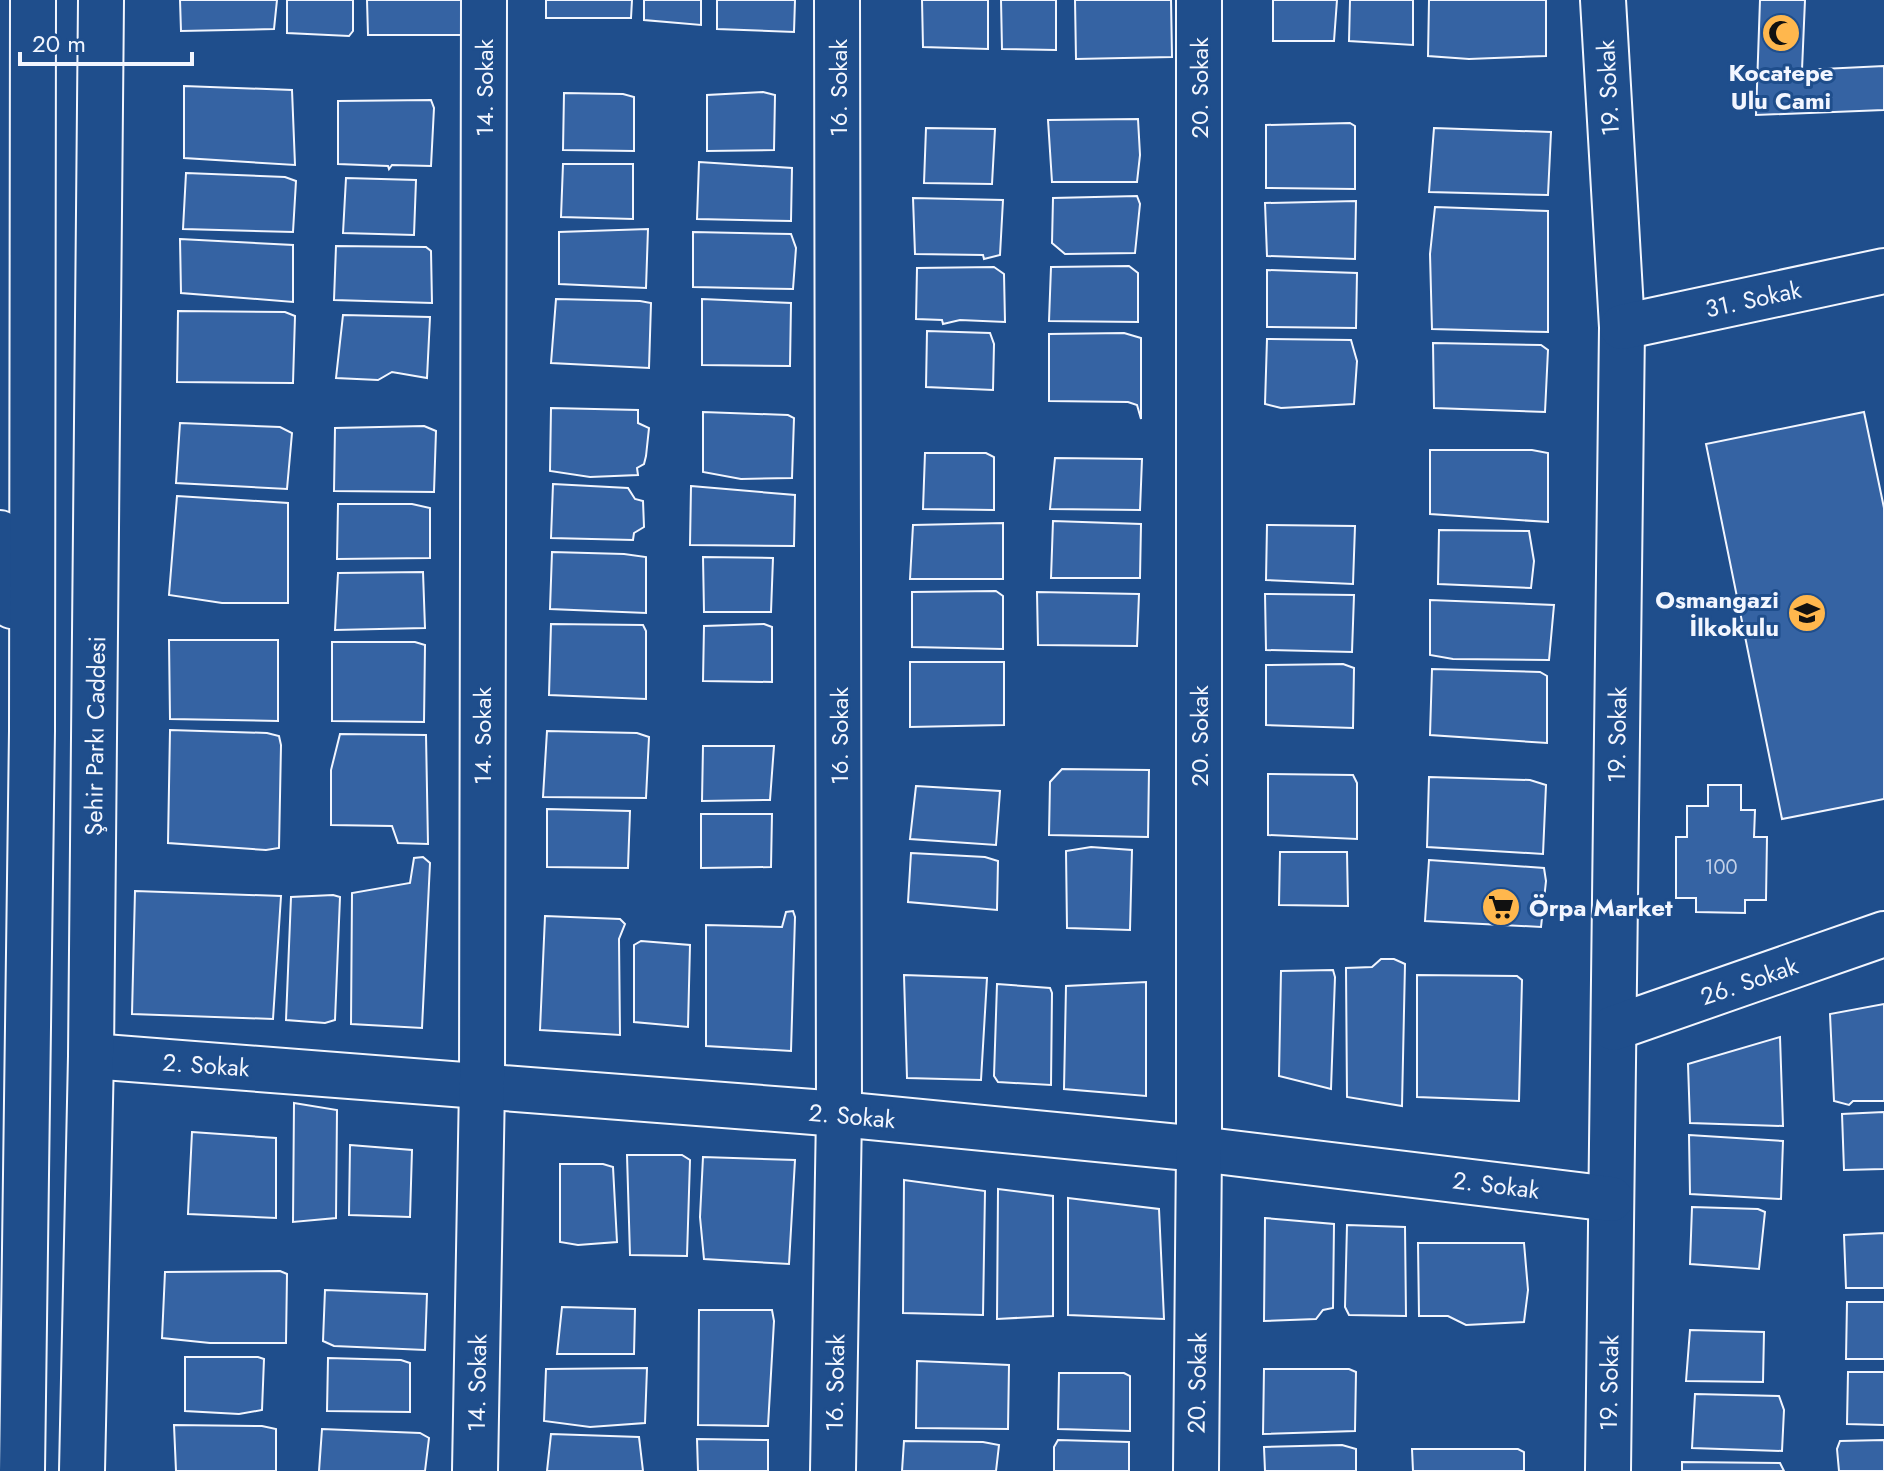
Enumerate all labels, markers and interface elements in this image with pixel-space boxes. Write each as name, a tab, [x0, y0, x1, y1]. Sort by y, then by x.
mosque icon: Kocatepe Ulu Cami	[1760, 12, 1802, 54]
scale bar	[20, 16, 192, 66]
text: 20 m	[32, 26, 86, 61]
street label: 20. Sokak	[1182, 37, 1217, 139]
street label: 14. Sokak	[467, 39, 502, 137]
street label: 16. Sokak	[821, 39, 856, 137]
street label: 19. Sokak	[1588, 39, 1628, 137]
place label: Kocatepe Ulu Cami	[1729, 55, 1833, 118]
street label: 31. Sokak	[1702, 272, 1805, 326]
place label: Osmangazi İlkokulu	[1655, 582, 1779, 645]
school or university icon: Osmangazi İlkokulu	[1786, 592, 1828, 634]
street label: Şehir Parkı Caddesi	[76, 636, 114, 836]
street label: 20. Sokak	[1182, 685, 1217, 787]
street label: 19. Sokak	[1599, 686, 1635, 783]
street label: 14. Sokak	[465, 687, 500, 785]
street label: 16. Sokak	[822, 687, 857, 785]
house number: 100	[1705, 853, 1738, 882]
supermarket icon: Örpa Market	[1480, 886, 1522, 928]
place label: Örpa Market	[1529, 890, 1673, 925]
street label: 26. Sokak	[1696, 948, 1803, 1014]
street label: 2. Sokak	[161, 1045, 251, 1086]
street label: 2. Sokak	[807, 1095, 897, 1137]
street label: 2. Sokak	[1451, 1162, 1542, 1208]
street label: 20. Sokak	[1179, 1332, 1215, 1434]
street label: 14. Sokak	[459, 1333, 495, 1432]
street label: 16. Sokak	[817, 1333, 853, 1432]
street label: 19. Sokak	[1591, 1334, 1627, 1431]

